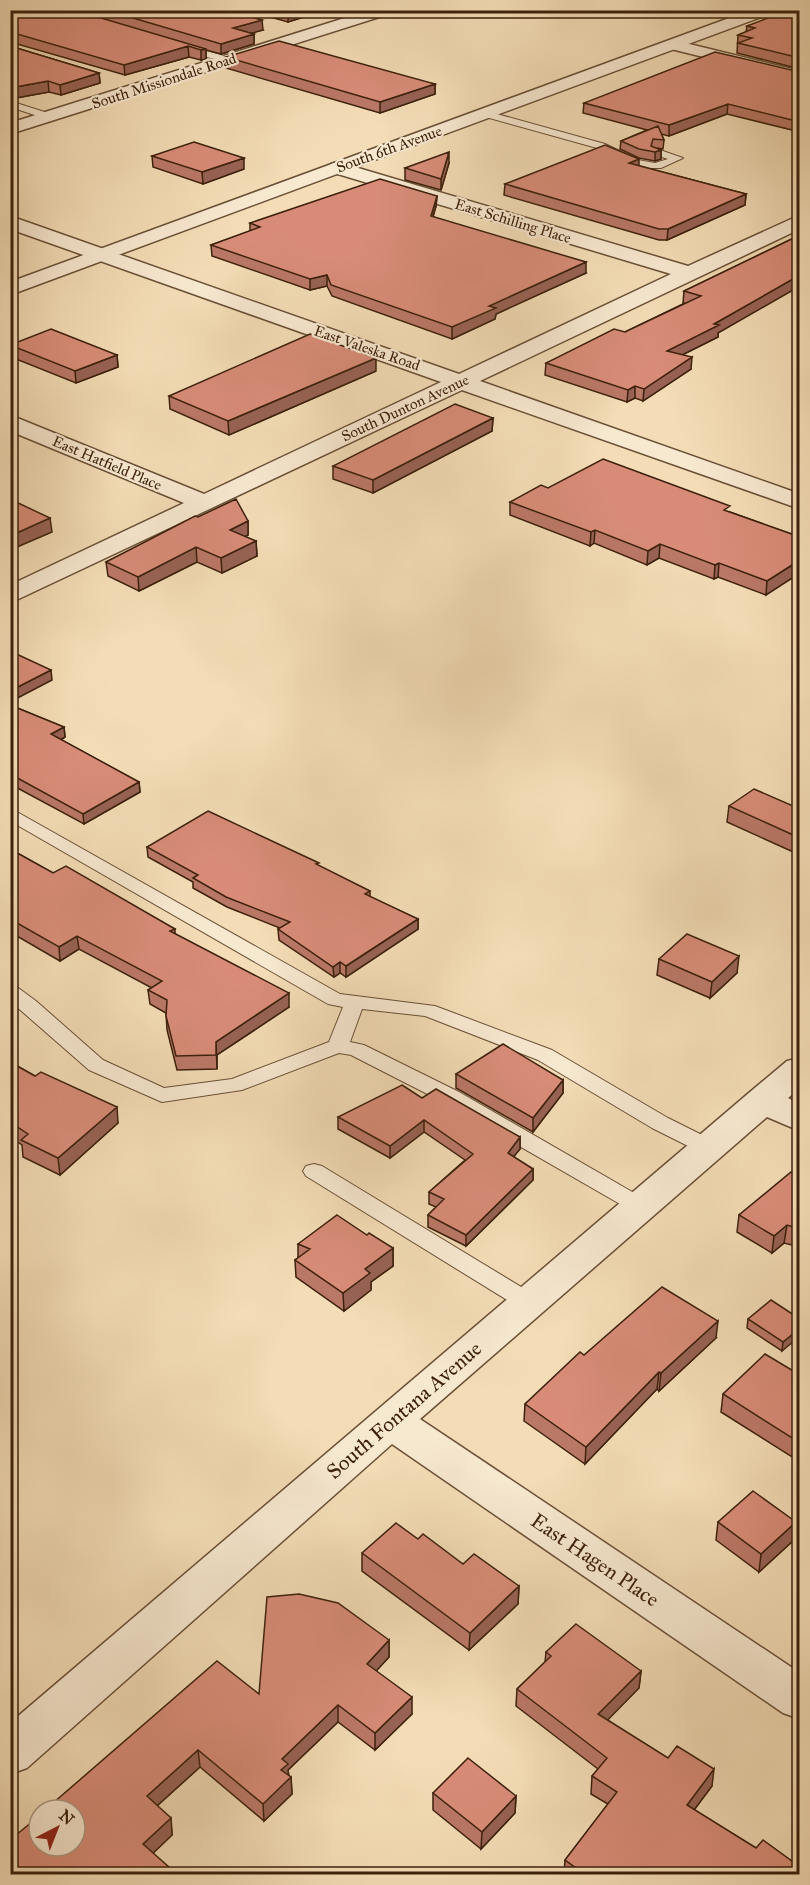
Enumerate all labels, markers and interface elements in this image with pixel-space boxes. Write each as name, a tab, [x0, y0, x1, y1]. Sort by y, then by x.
street label: South Missiondale Road	[89, 49, 239, 113]
street label: South 6th Avenue	[334, 122, 444, 176]
street label: East Schilling Place	[453, 195, 573, 247]
street label: East Valeska Road	[312, 321, 423, 375]
street label: South Dunton Avenue	[338, 371, 472, 445]
street label: East Hatfield Place	[50, 432, 164, 494]
street label: South Fontana Avenue	[321, 1335, 487, 1484]
street label: East Hagen Place	[526, 1508, 664, 1613]
north arrow	[27, 1798, 87, 1858]
text: N	[55, 1806, 78, 1829]

